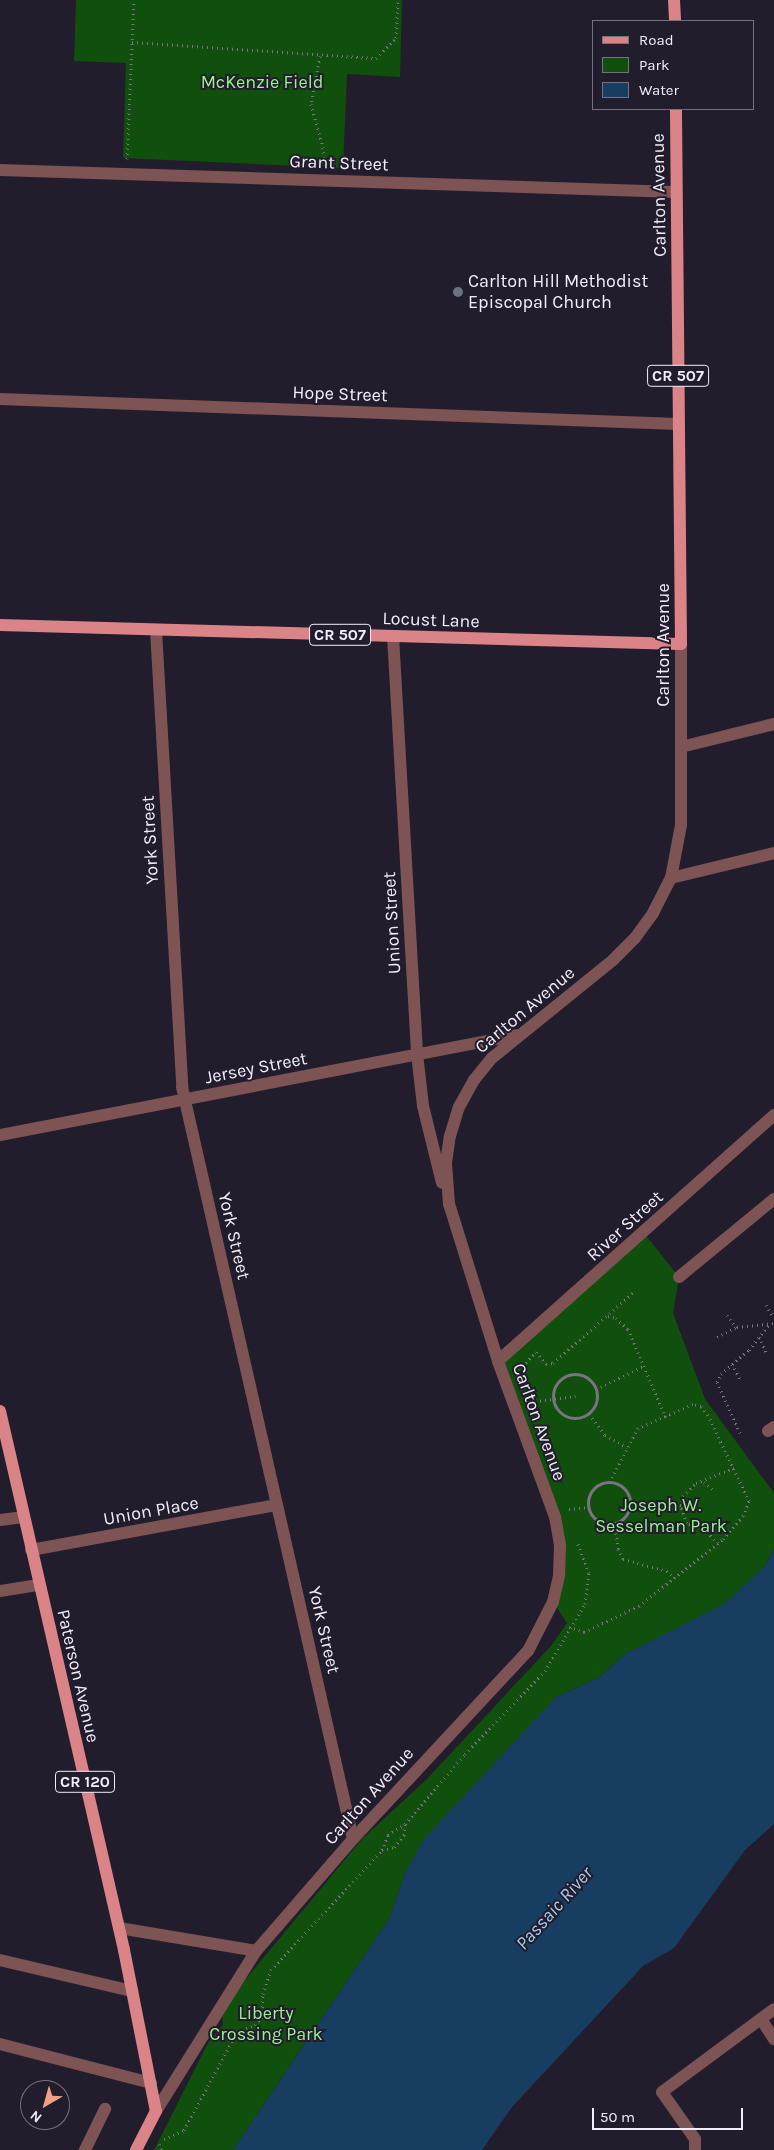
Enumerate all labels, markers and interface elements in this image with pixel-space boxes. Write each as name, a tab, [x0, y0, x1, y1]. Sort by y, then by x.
legend	[592, 20, 754, 110]
text: Road	[639, 31, 674, 49]
text: Park	[639, 56, 669, 74]
park label: McKenzie Field	[201, 71, 323, 93]
text: Water	[639, 81, 679, 99]
street label: Carlton Avenue	[647, 133, 671, 257]
street label: Grant Street	[289, 150, 389, 176]
place label: Carlton Hill Methodist Episcopal Church	[468, 271, 648, 314]
marker: Carlton Hill Methodist Episcopal Church	[452, 286, 464, 298]
road number: CR 507	[647, 362, 709, 390]
street label: Hope Street	[292, 382, 388, 406]
street label: Carlton Avenue	[652, 583, 674, 707]
street label: Locust Lane	[382, 608, 480, 632]
road number: CR 507	[309, 622, 371, 648]
street label: York Street	[137, 795, 163, 885]
street label: Union Street	[379, 871, 405, 975]
street label: Carlton Avenue	[471, 962, 579, 1058]
street label: Jersey Street	[203, 1047, 309, 1089]
street label: River Street	[583, 1186, 667, 1266]
street label: York Street	[213, 1190, 255, 1282]
street label: Carlton Avenue	[508, 1360, 570, 1484]
street label: Union Place	[102, 1492, 200, 1530]
park label: Joseph W. Sesselman Park	[595, 1495, 727, 1538]
street label: York Street	[303, 1584, 345, 1676]
street label: Paterson Avenue	[52, 1607, 104, 1745]
street label: Carlton Avenue	[320, 1743, 418, 1849]
road number: CR 120	[55, 1768, 115, 1795]
water label: Passaic River	[512, 1863, 598, 1955]
park label: Liberty Crossing Park	[209, 2003, 323, 2046]
north arrow	[20, 2080, 70, 2130]
scale bar	[594, 2098, 745, 2130]
text: N	[27, 2107, 45, 2126]
text: 50 m	[600, 2108, 635, 2126]

